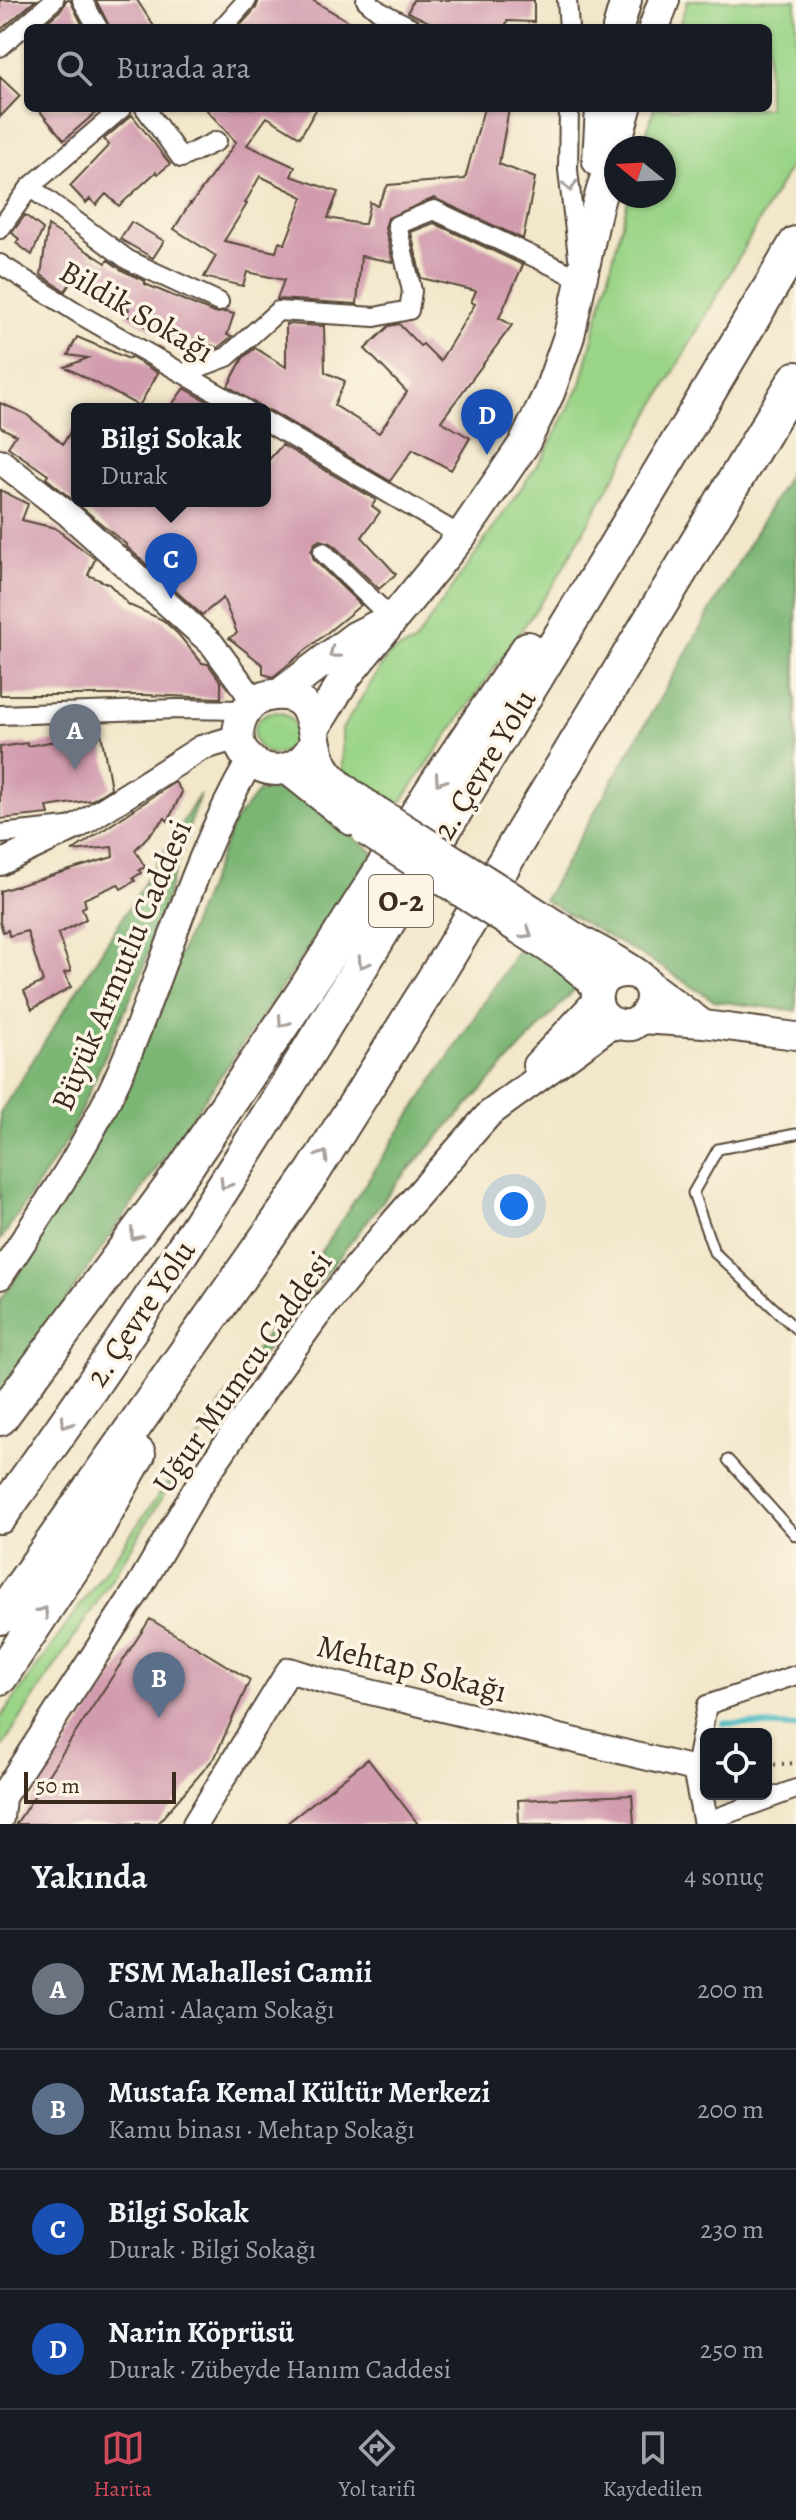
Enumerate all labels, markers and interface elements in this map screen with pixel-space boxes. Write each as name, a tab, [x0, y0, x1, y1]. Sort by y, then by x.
search box	[24, 24, 772, 112]
icon: search	[52, 46, 96, 90]
text: Burada ara	[116, 48, 251, 88]
north arrow	[604, 136, 676, 208]
one-way arrow	[561, 180, 578, 193]
street label: Bildik Sokağı	[52, 249, 222, 373]
pin: D	[461, 389, 513, 455]
popup	[71, 403, 271, 507]
text: Bilgi Sokak	[101, 418, 241, 458]
text: Durak	[101, 458, 168, 493]
pin: C	[145, 533, 197, 599]
one-way arrow	[329, 643, 343, 658]
street label: 2. Çevre Yolu	[422, 680, 547, 847]
pin: A	[49, 704, 101, 770]
one-way arrow	[435, 771, 450, 785]
street label: Büyük Armutlu Caddesi	[40, 813, 202, 1117]
road number: O-2	[369, 875, 433, 927]
one-way arrow	[518, 924, 533, 939]
one-way arrow	[357, 954, 372, 969]
one-way arrow	[279, 1013, 293, 1027]
one-way arrow	[313, 1151, 328, 1165]
one-way arrow	[220, 1175, 235, 1189]
your location	[494, 1186, 534, 1226]
one-way arrow	[131, 1226, 145, 1241]
street label: 2. Çevre Yolu	[75, 1230, 206, 1395]
street label: Uğur Mumcu Caddesi	[142, 1242, 342, 1502]
one-way arrow	[61, 1415, 76, 1429]
one-way arrow	[33, 1606, 48, 1621]
street label: Mehtap Sokağı	[313, 1623, 511, 1713]
pin: B	[133, 1652, 185, 1718]
map controls	[700, 1728, 772, 1800]
button: locate	[700, 1728, 772, 1800]
scale bar	[24, 1768, 176, 1804]
text: 50 m	[36, 1771, 80, 1801]
text: Yakında	[32, 1853, 148, 1900]
text: 4 sonuç	[684, 1859, 764, 1894]
text: FSM Mahallesi Camii	[108, 1952, 372, 1992]
text: A	[50, 1972, 66, 2007]
text: 200 m	[697, 1972, 764, 2007]
text: Cami · Alaçam Sokağı	[108, 1992, 335, 2027]
text: Mustafa Kemal Kültür Merkezi	[108, 2072, 490, 2112]
text: B	[50, 2092, 66, 2127]
text: 200 m	[697, 2092, 764, 2127]
text: Kamu binası · Mehtap Sokağı	[108, 2112, 415, 2147]
text: Bilgi Sokak	[108, 2192, 249, 2232]
text: C	[50, 2212, 66, 2247]
text: 230 m	[700, 2212, 764, 2247]
text: Durak · Bilgi Sokağı	[108, 2232, 316, 2267]
text: Narin Köprüsü	[108, 2312, 294, 2352]
text: D	[49, 2332, 67, 2367]
text: 250 m	[700, 2332, 764, 2367]
text: Durak · Zübeyde Hanım Caddesi	[108, 2352, 451, 2387]
tab: Harita	[93, 2426, 152, 2504]
tab: Yol tarifi	[339, 2426, 416, 2504]
tab: Kaydedilen	[603, 2426, 703, 2504]

